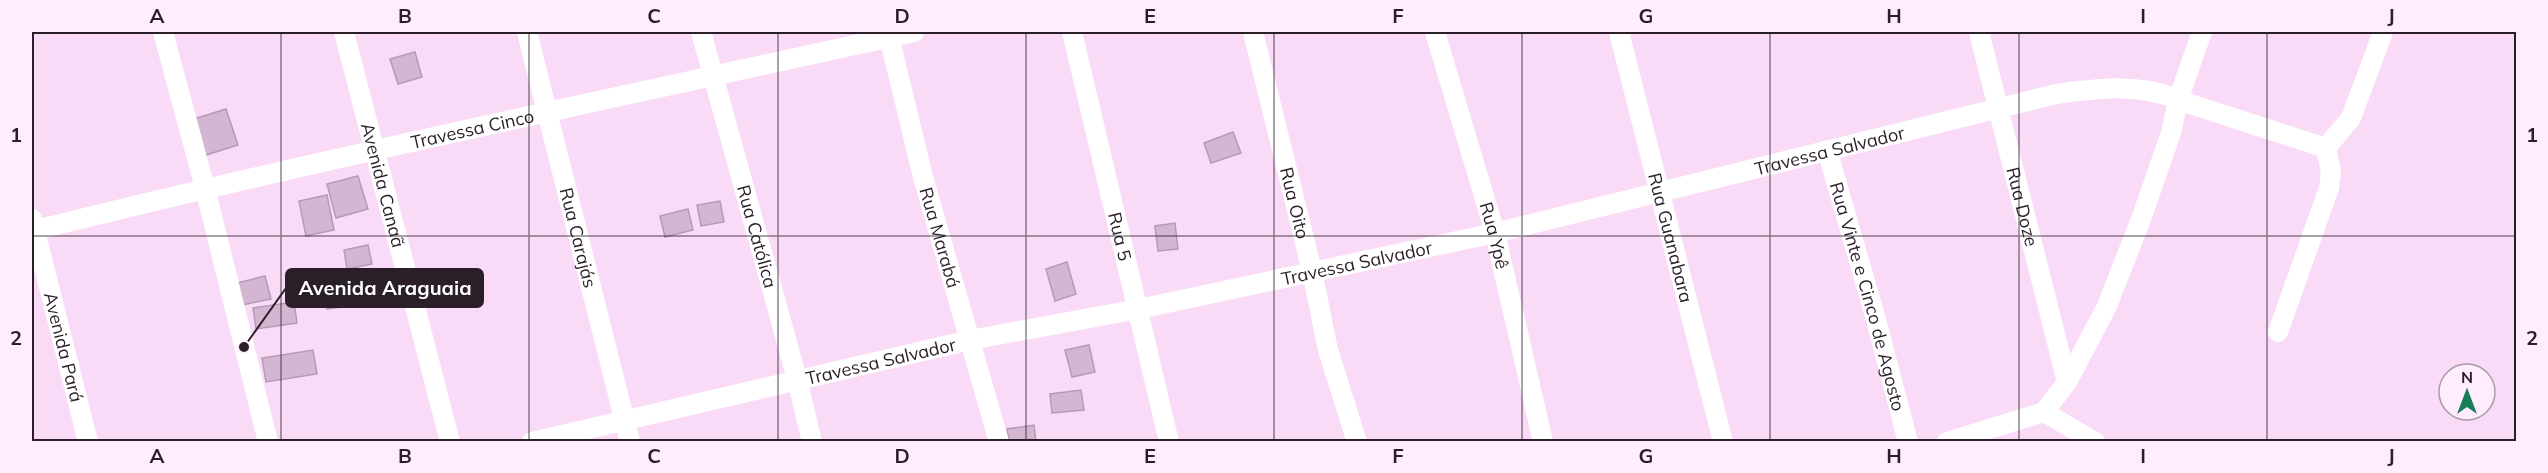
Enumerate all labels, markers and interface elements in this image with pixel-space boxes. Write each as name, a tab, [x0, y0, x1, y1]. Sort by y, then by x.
text: A	[150, 3, 165, 28]
text: B	[398, 3, 412, 28]
text: C	[647, 3, 661, 28]
text: D	[894, 3, 910, 28]
text: E	[1144, 3, 1156, 28]
text: F	[1392, 3, 1404, 28]
text: G	[1639, 3, 1653, 28]
text: H	[1886, 3, 1902, 28]
text: I	[2140, 3, 2146, 28]
text: J	[2387, 3, 2395, 28]
street label: Travessa Cinco	[408, 104, 536, 153]
street label: Avenida Canaã	[356, 120, 411, 250]
street label: Travessa Salvador	[1752, 120, 1907, 180]
text: 1	[10, 122, 22, 147]
text: 1	[2526, 122, 2538, 147]
street label: Rua Oito	[1275, 165, 1315, 241]
street label: Rua Doze	[2002, 165, 2044, 249]
street label: Rua Guanabara	[1644, 170, 1699, 305]
street label: Rua Vinte e Cinco de Agosto	[1825, 179, 1911, 413]
street label: Rua Católica	[732, 182, 783, 290]
street label: Rua Marabá	[915, 184, 966, 290]
street label: Rua Carajás	[555, 185, 602, 290]
street label: Rua Ypê	[1475, 199, 1514, 271]
street label: Rua 5	[1103, 210, 1137, 263]
street label: Travessa Salvador	[1279, 235, 1434, 290]
callout: Avenida Araguaia	[286, 269, 483, 307]
text: Avenida Araguaia	[298, 275, 472, 300]
street label: Avenida Pará	[39, 290, 89, 404]
text: 2	[10, 325, 22, 350]
text: 2	[2526, 325, 2538, 350]
street label: Travessa Salvador	[803, 332, 958, 389]
north arrow	[2437, 362, 2497, 422]
text: N	[2461, 367, 2473, 387]
text: A	[150, 443, 165, 468]
text: B	[398, 443, 412, 468]
text: C	[647, 443, 661, 468]
text: D	[894, 443, 910, 468]
text: E	[1144, 443, 1156, 468]
text: F	[1392, 443, 1404, 468]
text: G	[1639, 443, 1653, 468]
text: H	[1886, 443, 1902, 468]
text: I	[2140, 443, 2146, 468]
text: J	[2387, 443, 2395, 468]

